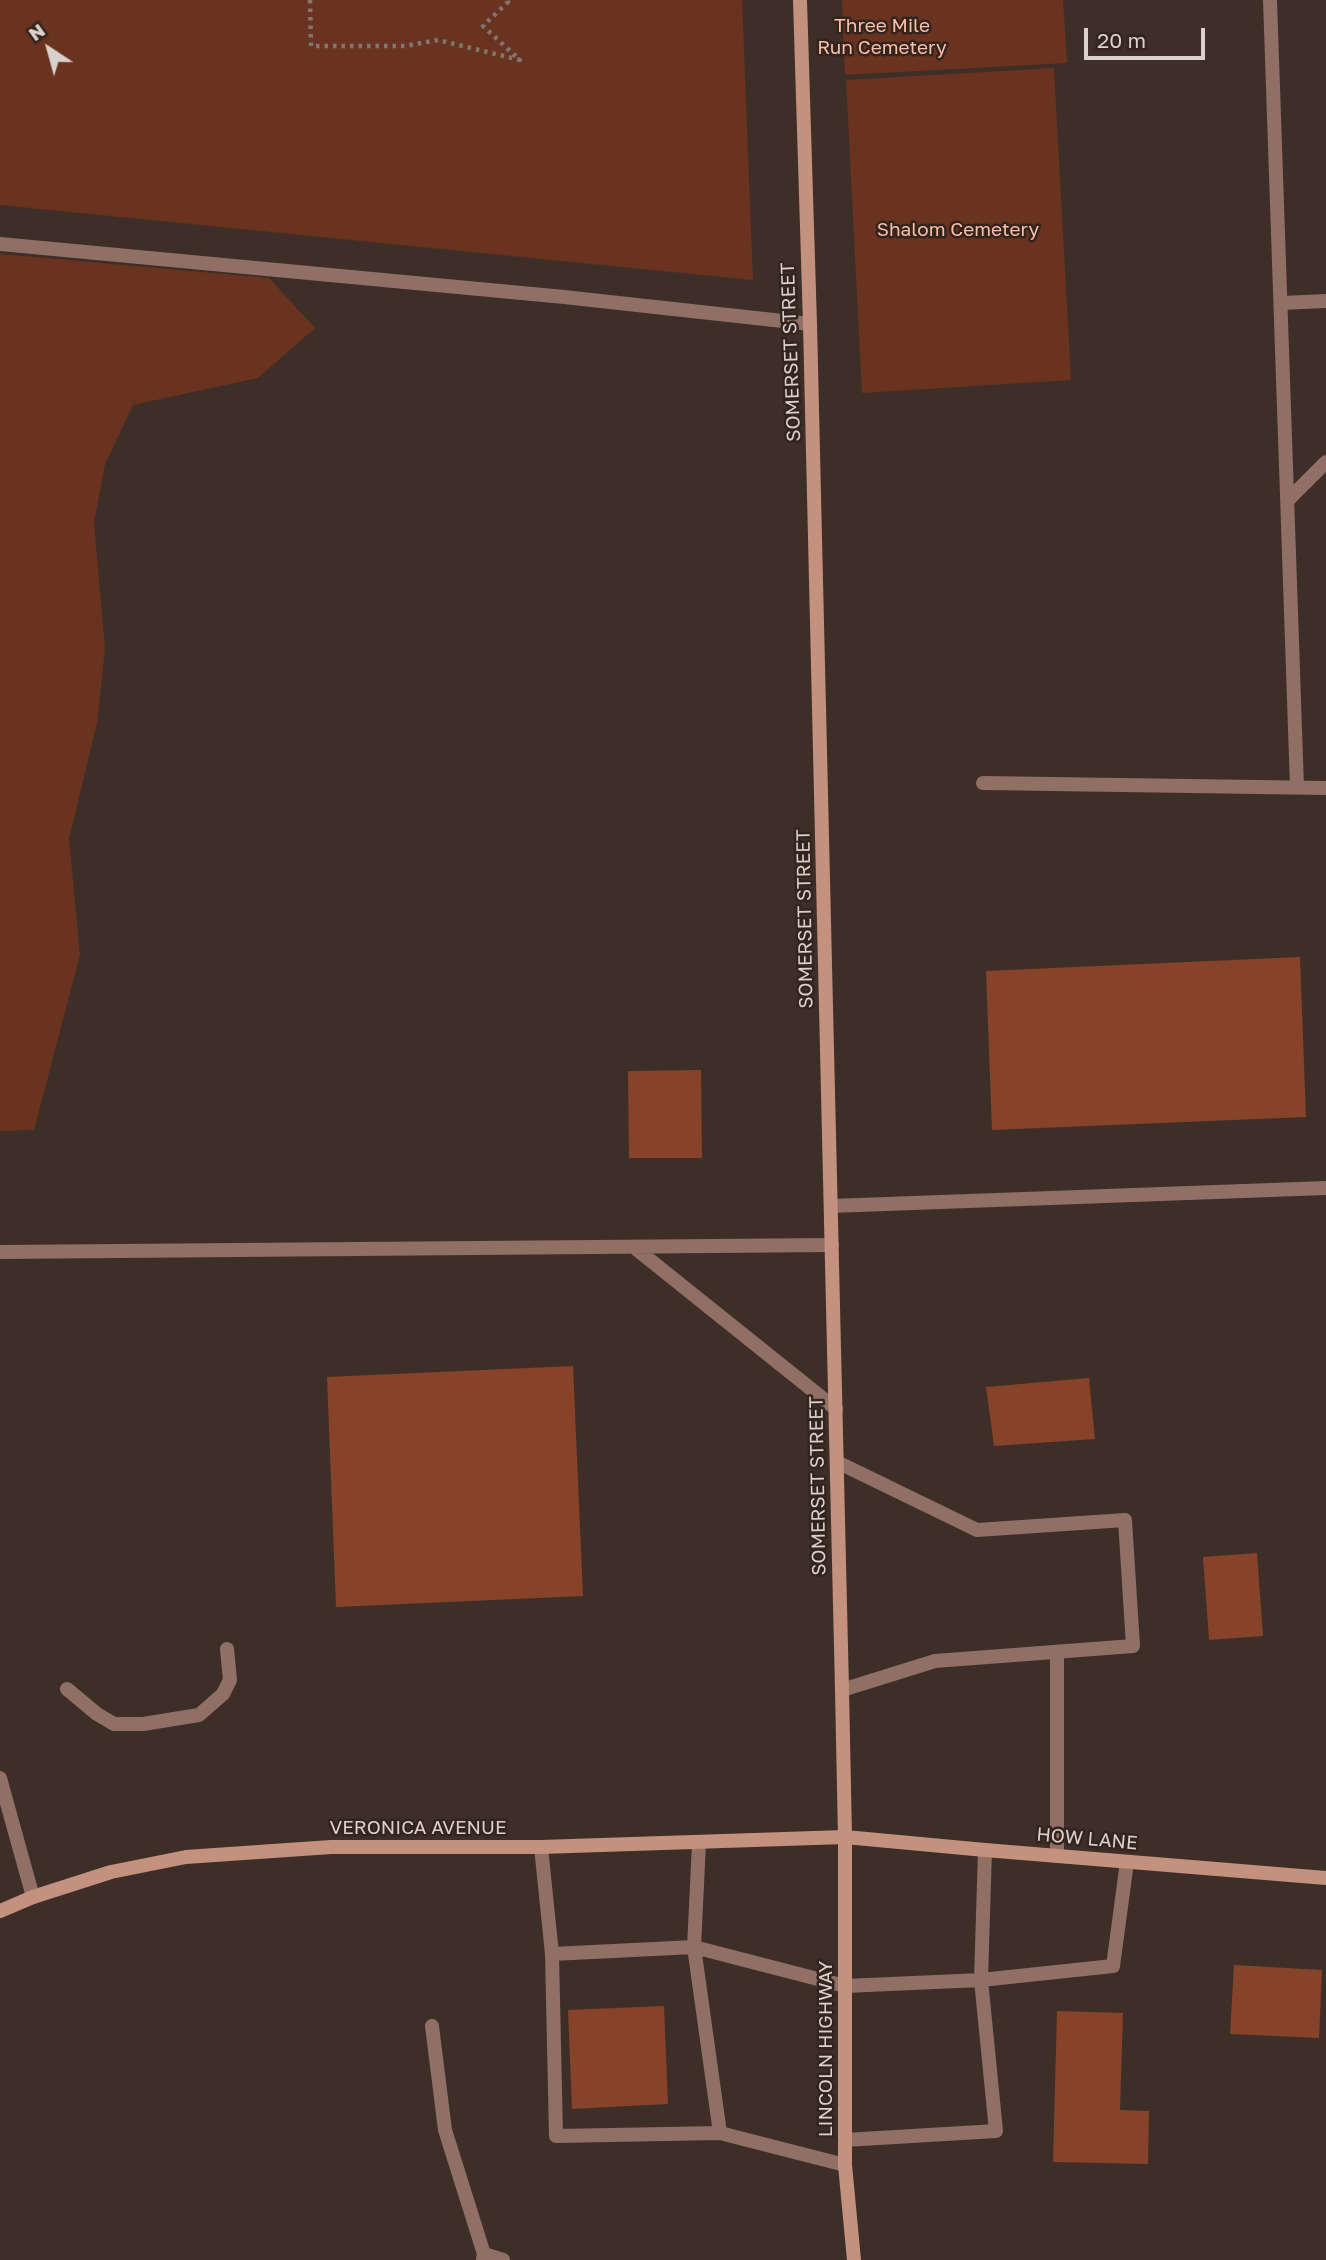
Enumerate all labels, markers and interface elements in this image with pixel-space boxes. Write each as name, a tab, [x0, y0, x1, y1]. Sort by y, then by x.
north arrow	[14, 14, 84, 84]
scale bar	[1088, 14, 1209, 58]
park label: Three Mile Run Cemetery	[817, 15, 947, 59]
text: N	[24, 18, 49, 45]
text: 20 m	[1097, 27, 1146, 53]
park label: Shalom Cemetery	[877, 219, 1039, 241]
street label: SOMERSET STREET	[776, 262, 806, 442]
street label: SOMERSET STREET	[792, 829, 818, 1009]
street label: SOMERSET STREET	[805, 1396, 831, 1576]
street label: VERONICA AVENUE	[330, 1817, 506, 1839]
street label: HOW LANE	[1035, 1823, 1139, 1855]
street label: LINCOLN HIGHWAY	[815, 1961, 837, 2137]

